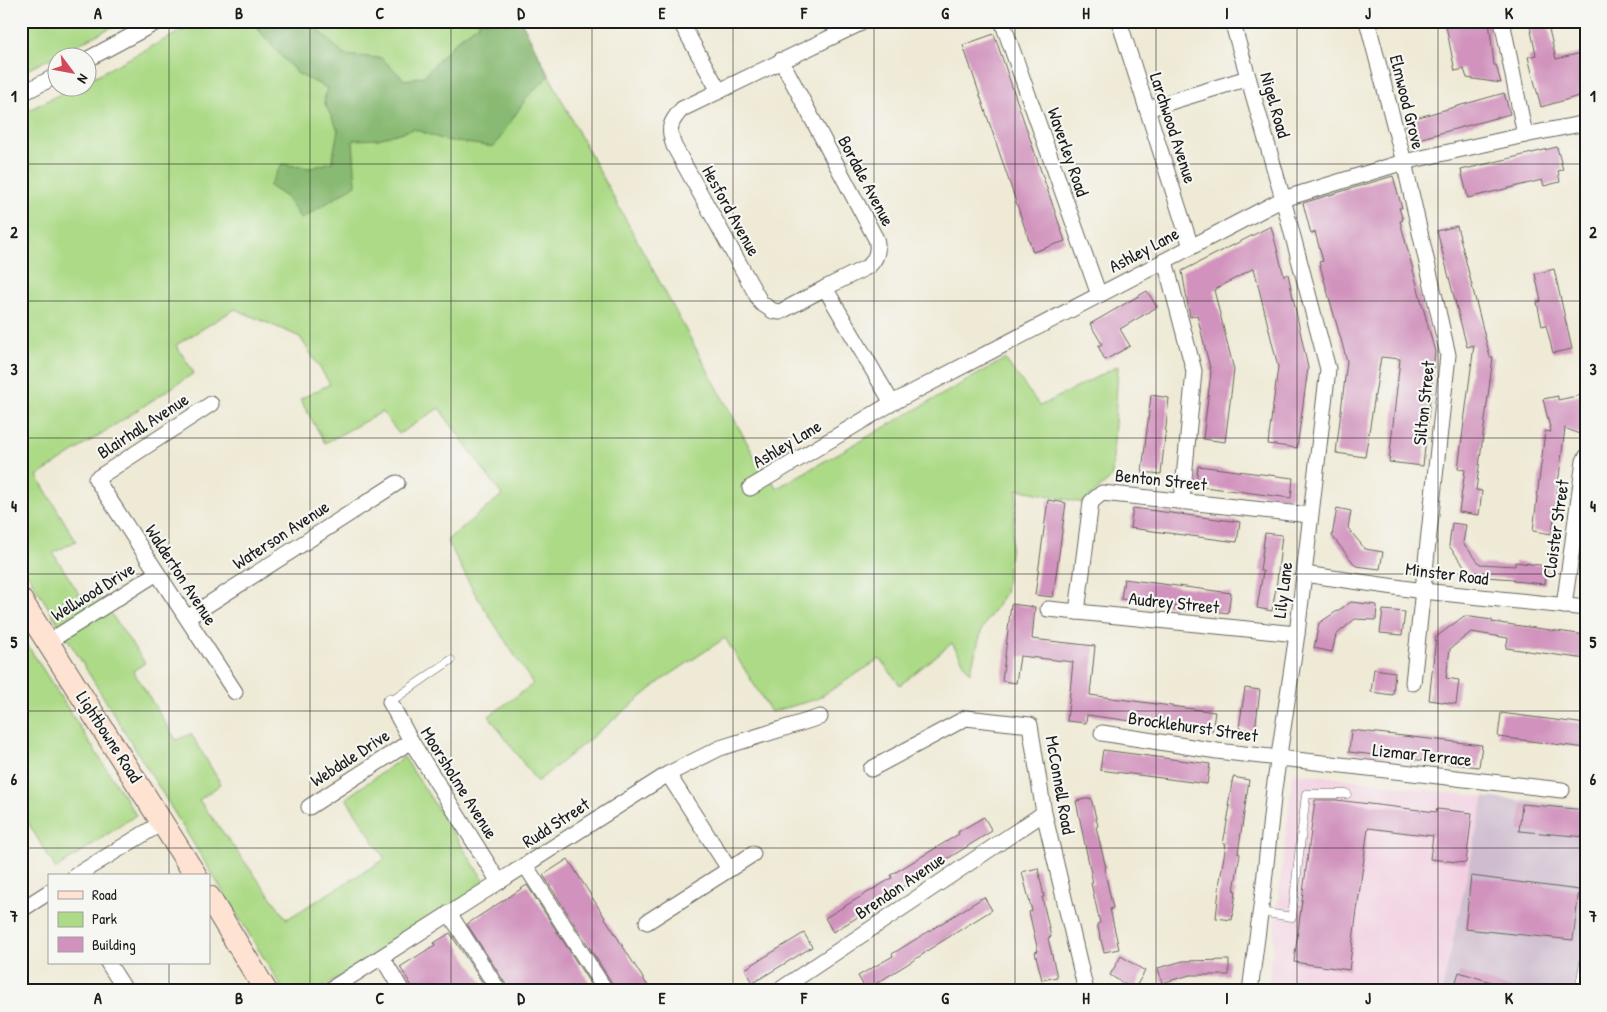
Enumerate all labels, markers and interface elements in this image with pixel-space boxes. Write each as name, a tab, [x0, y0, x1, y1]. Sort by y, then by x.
text: A	[94, 2, 102, 24]
text: B	[235, 2, 243, 24]
text: C	[376, 2, 385, 24]
text: D	[517, 2, 525, 24]
text: E	[658, 2, 666, 24]
text: F	[800, 2, 808, 24]
text: G	[941, 2, 949, 24]
text: H	[1082, 2, 1090, 24]
text: I	[1225, 2, 1229, 24]
text: J	[1365, 2, 1371, 24]
text: K	[1505, 2, 1514, 24]
north arrow	[48, 48, 98, 98]
street label: Elmwood Grove	[1384, 52, 1431, 152]
street label: Larchwood Avenue	[1144, 69, 1203, 186]
street label: Nigel Road	[1254, 69, 1297, 141]
text: N	[73, 71, 93, 88]
text: 1	[11, 85, 17, 107]
text: 1	[1590, 85, 1596, 107]
street label: Waverley Road	[1042, 104, 1095, 200]
street label: Bordale Avenue	[832, 131, 901, 230]
street label: Hesford Avenue	[696, 161, 767, 261]
text: 2	[10, 221, 18, 243]
street label: Ashley Lane	[1104, 221, 1183, 278]
text: 2	[1589, 221, 1597, 243]
text: 3	[10, 358, 18, 380]
text: 3	[1589, 358, 1597, 380]
street label: Silton Street	[1407, 359, 1440, 446]
street label: Blairhall Avenue	[92, 387, 193, 464]
street label: Ashley Lane	[748, 413, 826, 474]
street label: Benton Street	[1114, 462, 1209, 497]
street label: Cloister Street	[1536, 477, 1575, 580]
street label: Waterson Avenue	[228, 494, 334, 575]
text: 4	[11, 495, 17, 517]
text: 4	[1590, 495, 1596, 517]
street label: Walderton Avenue	[140, 520, 223, 630]
street label: Wellwood Drive	[46, 556, 139, 627]
street label: Minster Road	[1404, 556, 1490, 591]
street label: Lily Lane	[1267, 560, 1298, 619]
street label: Audrey Street	[1128, 585, 1221, 620]
text: 5	[11, 631, 18, 653]
text: 5	[1590, 631, 1597, 653]
street label: Lightbowne Road	[70, 686, 148, 787]
street label: Brocklehurst Street	[1127, 705, 1260, 748]
street label: Moorsholme Avenue	[415, 722, 504, 844]
street label: Webdale Drive	[305, 723, 394, 792]
street label: McConnell Road	[1040, 734, 1081, 836]
street label: Lizmar Terrace	[1371, 737, 1473, 772]
text: 6	[11, 768, 18, 790]
text: 6	[1590, 768, 1597, 790]
street label: Rudd Street	[517, 791, 595, 854]
street label: Brendon Avenue	[850, 846, 950, 925]
legend	[48, 874, 210, 964]
text: Road	[92, 884, 117, 905]
text: 7	[9, 905, 18, 927]
text: 7	[1588, 905, 1597, 927]
text: Park	[92, 908, 117, 929]
text: Building	[92, 934, 136, 955]
text: A	[94, 987, 102, 1009]
text: B	[235, 987, 243, 1009]
text: C	[376, 987, 385, 1009]
text: D	[517, 987, 525, 1009]
text: E	[658, 987, 666, 1009]
text: F	[800, 987, 808, 1009]
text: G	[941, 987, 949, 1009]
text: H	[1082, 987, 1090, 1009]
text: I	[1225, 987, 1229, 1009]
text: J	[1365, 987, 1371, 1009]
text: K	[1505, 987, 1514, 1009]

